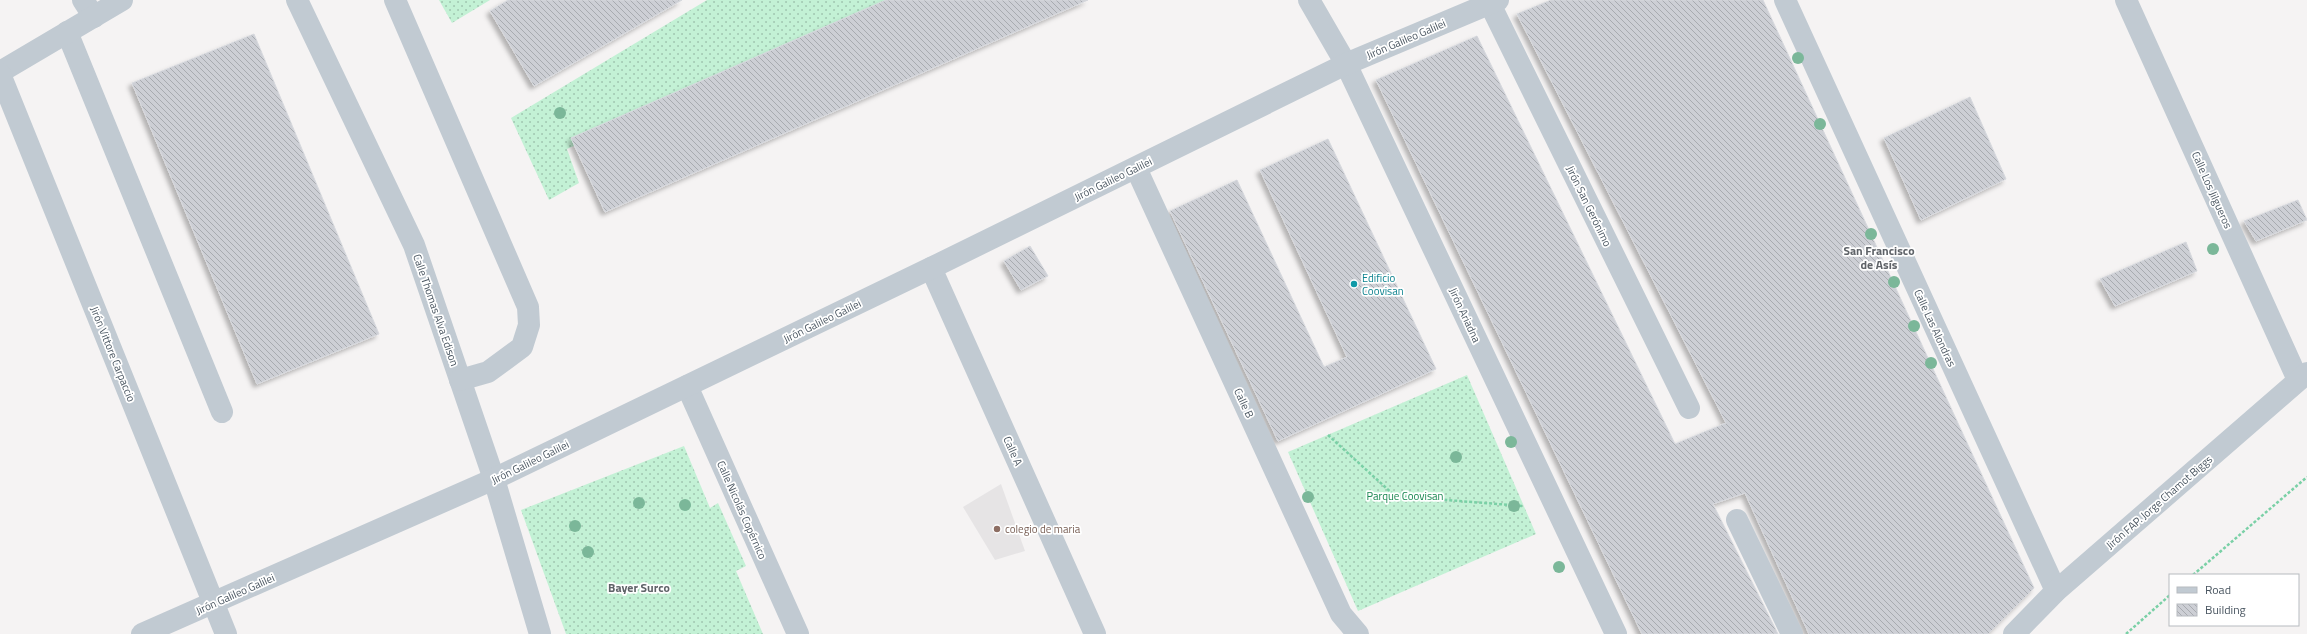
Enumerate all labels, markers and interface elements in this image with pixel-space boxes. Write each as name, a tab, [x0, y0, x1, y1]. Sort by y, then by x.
street label: Jirón Galileo Galilei	[1364, 15, 1448, 63]
street label: Calle Los Jilgueros	[2188, 149, 2236, 231]
street label: Jirón Galileo Galilei	[1071, 153, 1155, 205]
street label: Jirón San Gerónimo	[1562, 163, 1616, 249]
district label: San Francisco de Asís	[1843, 241, 1915, 274]
street label: Calle Thomas Alva Edison	[409, 252, 463, 368]
place label: Edificio Coovisan	[1362, 270, 1404, 299]
marker: Edificio Coovisan	[1349, 279, 1359, 289]
street label: Jirón Ariadna	[1445, 285, 1485, 346]
street label: Calle Las Alondras	[1910, 287, 1960, 369]
street label: Jirón Galileo Galilei	[780, 295, 864, 347]
street label: Jirón Vittore Carpaccio	[87, 304, 140, 404]
street label: Calle B	[1230, 385, 1258, 421]
street label: Calle A	[999, 434, 1027, 469]
street label: Jirón Galileo Galilei	[488, 436, 572, 488]
street label: Jirón FAP. Jorge Chamot Biggs	[2102, 451, 2216, 553]
street label: Calle Nicolás Copérnico	[713, 458, 771, 562]
park label: Parque Coovisan	[1367, 488, 1444, 504]
place label: colegio de maria	[1005, 521, 1081, 537]
marker: colegio de maria	[992, 524, 1002, 534]
street label: Jirón Galileo Galilei	[193, 569, 277, 619]
legend	[2169, 574, 2299, 626]
district label: Bayer Surco	[608, 578, 670, 597]
text: Road	[2205, 580, 2231, 599]
text: Building	[2205, 600, 2246, 619]

